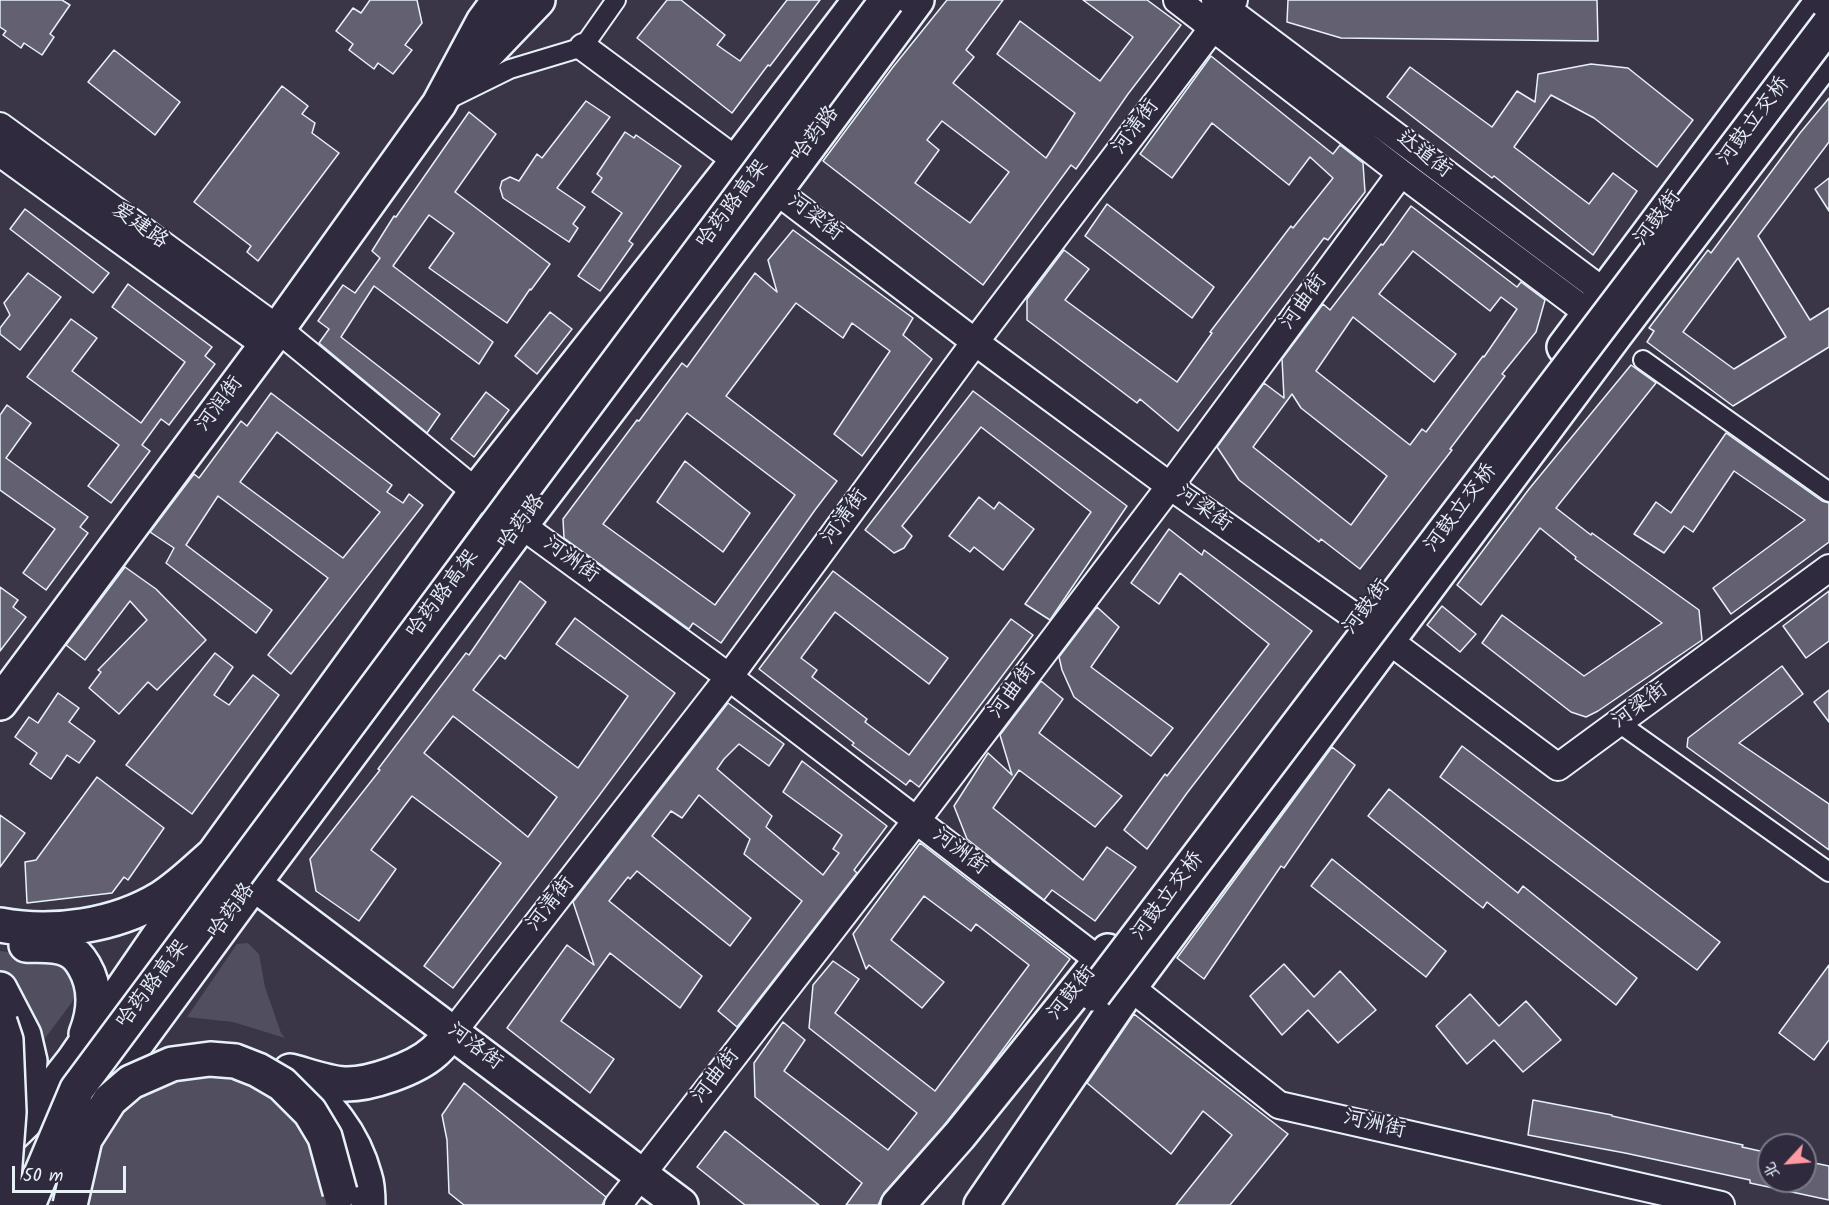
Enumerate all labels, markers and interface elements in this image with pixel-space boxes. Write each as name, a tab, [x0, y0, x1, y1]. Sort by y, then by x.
street label: 河鼓立交桥	[1713, 72, 1797, 172]
street label: 河清街	[1108, 95, 1166, 161]
street label: 哈药路	[788, 102, 846, 168]
street label: 达道街	[1390, 127, 1456, 185]
street label: 哈药路高架	[692, 155, 776, 255]
street label: 河鼓街	[1630, 186, 1688, 252]
street label: 河梁街	[781, 190, 847, 248]
street label: 爱建路	[106, 198, 172, 256]
street label: 河曲街	[1276, 270, 1334, 336]
street label: 河润街	[192, 372, 250, 438]
street label: 河鼓立交桥	[1420, 459, 1504, 559]
street label: 河梁街	[1170, 481, 1236, 539]
street label: 河清街	[817, 485, 875, 551]
street label: 哈药路	[494, 490, 552, 556]
street label: 河洲街	[537, 532, 603, 590]
street label: 哈药路高架	[402, 545, 486, 645]
street label: 河鼓街	[1339, 575, 1397, 641]
street label: 河曲街	[985, 659, 1043, 725]
street label: 河梁街	[1608, 678, 1674, 736]
street label: 河洲街	[926, 824, 992, 882]
street label: 河鼓立交桥	[1127, 847, 1211, 947]
street label: 河清街	[523, 872, 581, 938]
street label: 哈药路	[204, 879, 262, 945]
street label: 哈药路高架	[112, 935, 196, 1035]
street label: 河鼓街	[1043, 962, 1103, 1026]
street label: 河洛街	[441, 1019, 507, 1077]
street label: 河曲街	[688, 1044, 746, 1110]
street label: 河洲街	[1340, 1107, 1408, 1145]
north arrow	[1757, 1133, 1817, 1193]
scale bar	[15, 1154, 129, 1192]
text: 北	[1757, 1158, 1787, 1183]
text: 50 m	[23, 1162, 63, 1191]

